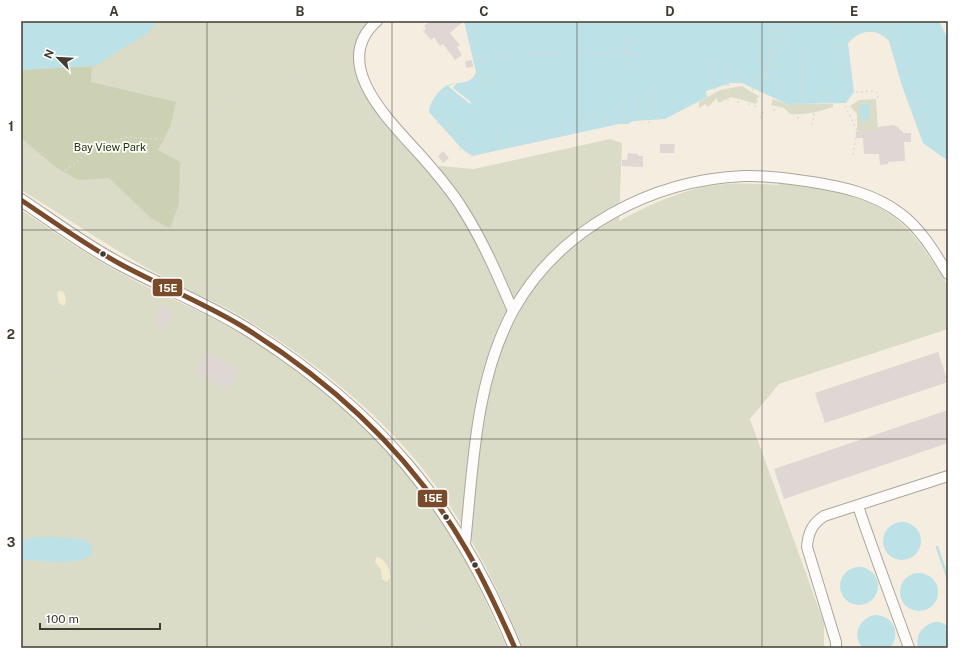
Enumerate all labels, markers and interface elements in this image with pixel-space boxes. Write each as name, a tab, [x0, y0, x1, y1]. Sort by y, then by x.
text: A	[109, 4, 119, 19]
text: B	[296, 4, 305, 19]
text: C	[479, 4, 489, 19]
text: D	[665, 4, 675, 19]
text: E	[850, 4, 858, 19]
north arrow	[38, 38, 78, 78]
text: N	[42, 48, 56, 60]
text: 1	[8, 119, 14, 134]
park label: Bay View Park	[74, 141, 146, 153]
unlabelled marker	[98, 249, 108, 259]
line badge: 15E	[152, 278, 183, 297]
text: 15E	[158, 282, 178, 294]
text: 2	[7, 327, 15, 342]
line badge: 15E	[417, 489, 448, 508]
text: 15E	[423, 492, 443, 504]
unlabelled marker	[441, 512, 451, 522]
text: 3	[7, 535, 16, 550]
unlabelled marker	[470, 560, 480, 570]
scale bar	[40, 605, 160, 631]
text: 100 m	[46, 612, 79, 626]

